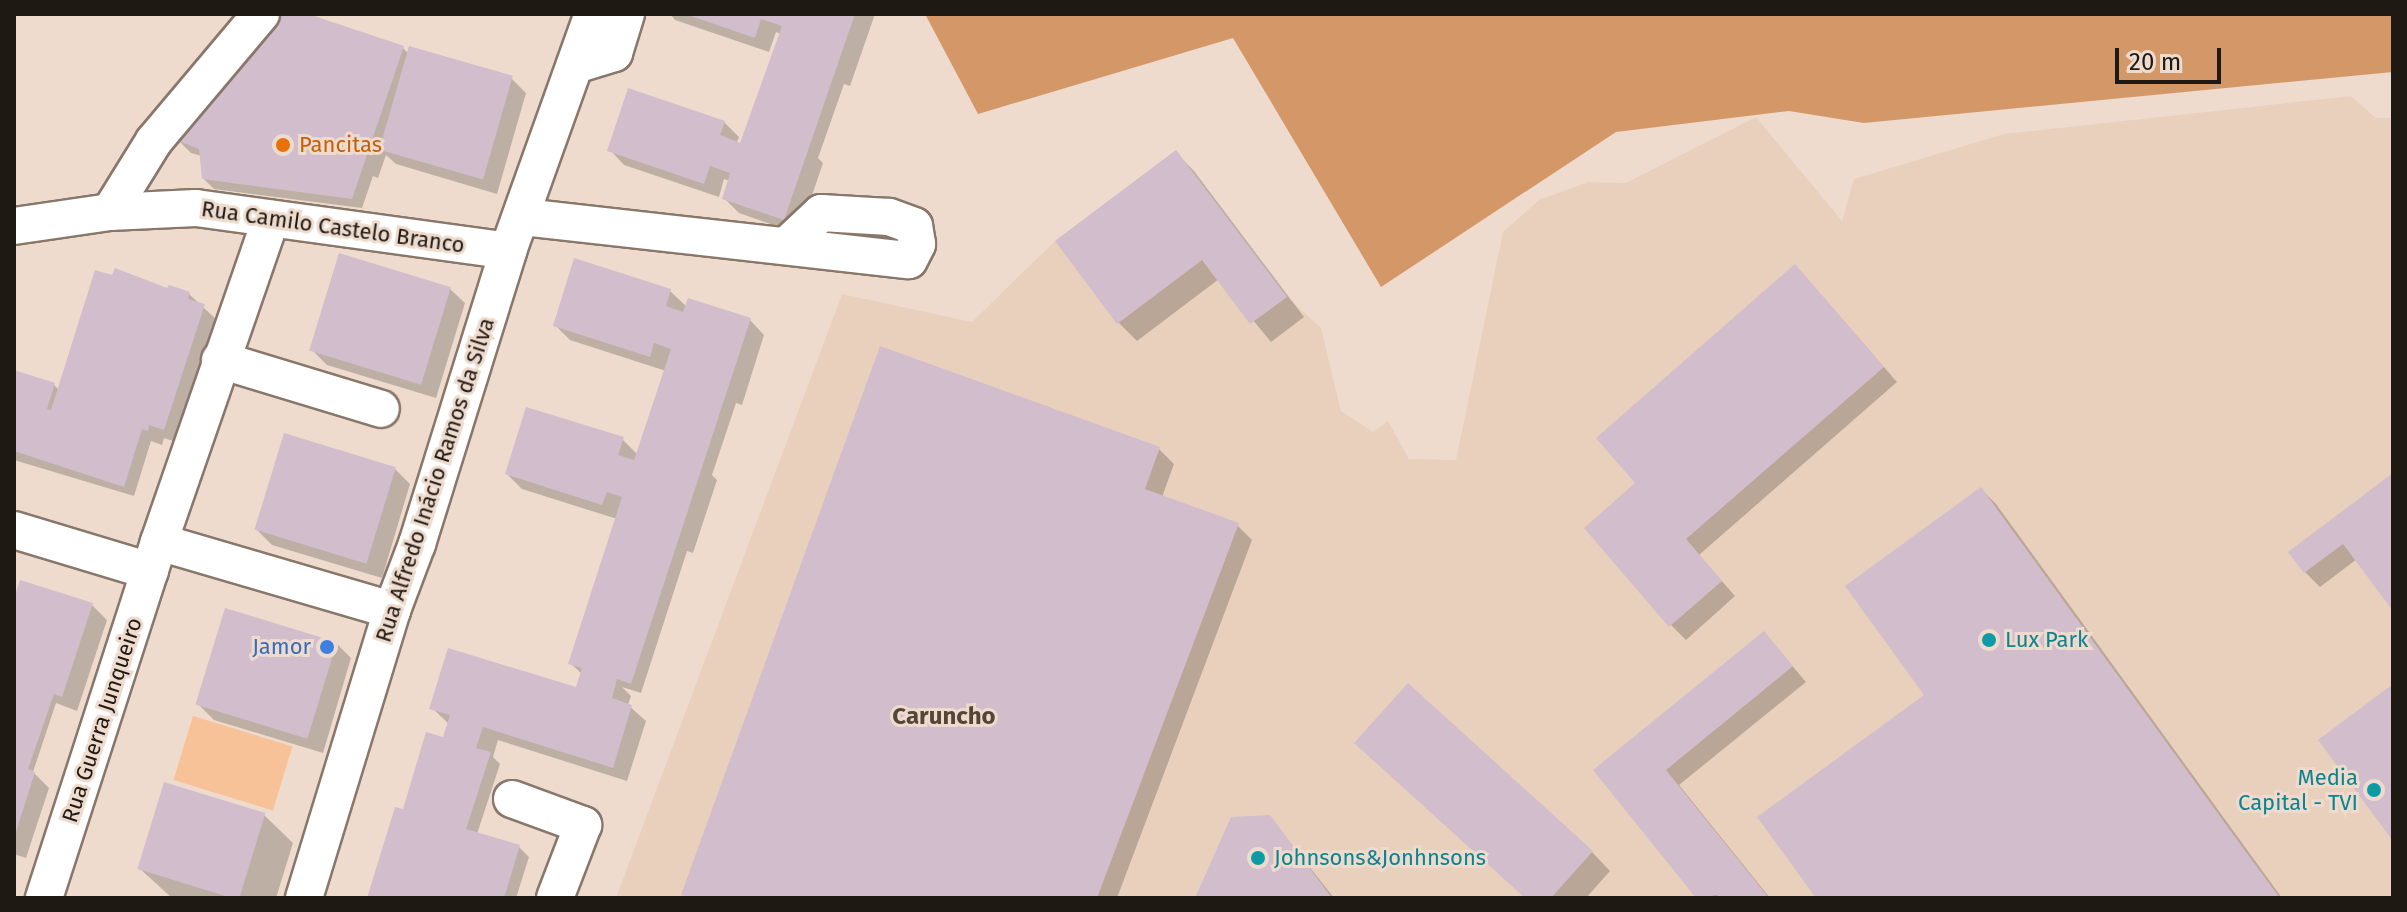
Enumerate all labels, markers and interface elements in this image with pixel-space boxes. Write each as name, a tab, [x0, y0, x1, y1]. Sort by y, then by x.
scale bar	[2119, 32, 2225, 82]
text: 20 m	[2129, 48, 2181, 76]
place label: Pancitas	[299, 132, 382, 158]
marker: Pancitas	[274, 136, 292, 154]
street label: Rua Camilo Castelo Branco	[200, 195, 466, 259]
street label: Rua Alfredo Inácio Ramos da Silva	[370, 315, 500, 645]
street label: Rua Guerra Junqueiro	[56, 614, 148, 826]
place label: Lux Park	[2005, 627, 2088, 653]
marker: Lux Park	[1980, 631, 1998, 649]
place label: Jamor	[252, 634, 311, 660]
marker: Jamor	[318, 638, 336, 656]
district label: Caruncho	[892, 703, 996, 731]
place label: Media Capital - TVI	[2238, 764, 2358, 816]
marker: Media Capital - TVI	[2365, 781, 2383, 799]
place label: Johnsons&Jonhnsons	[1274, 845, 1486, 871]
marker: Johnsons&Jonhnsons	[1249, 849, 1267, 867]

